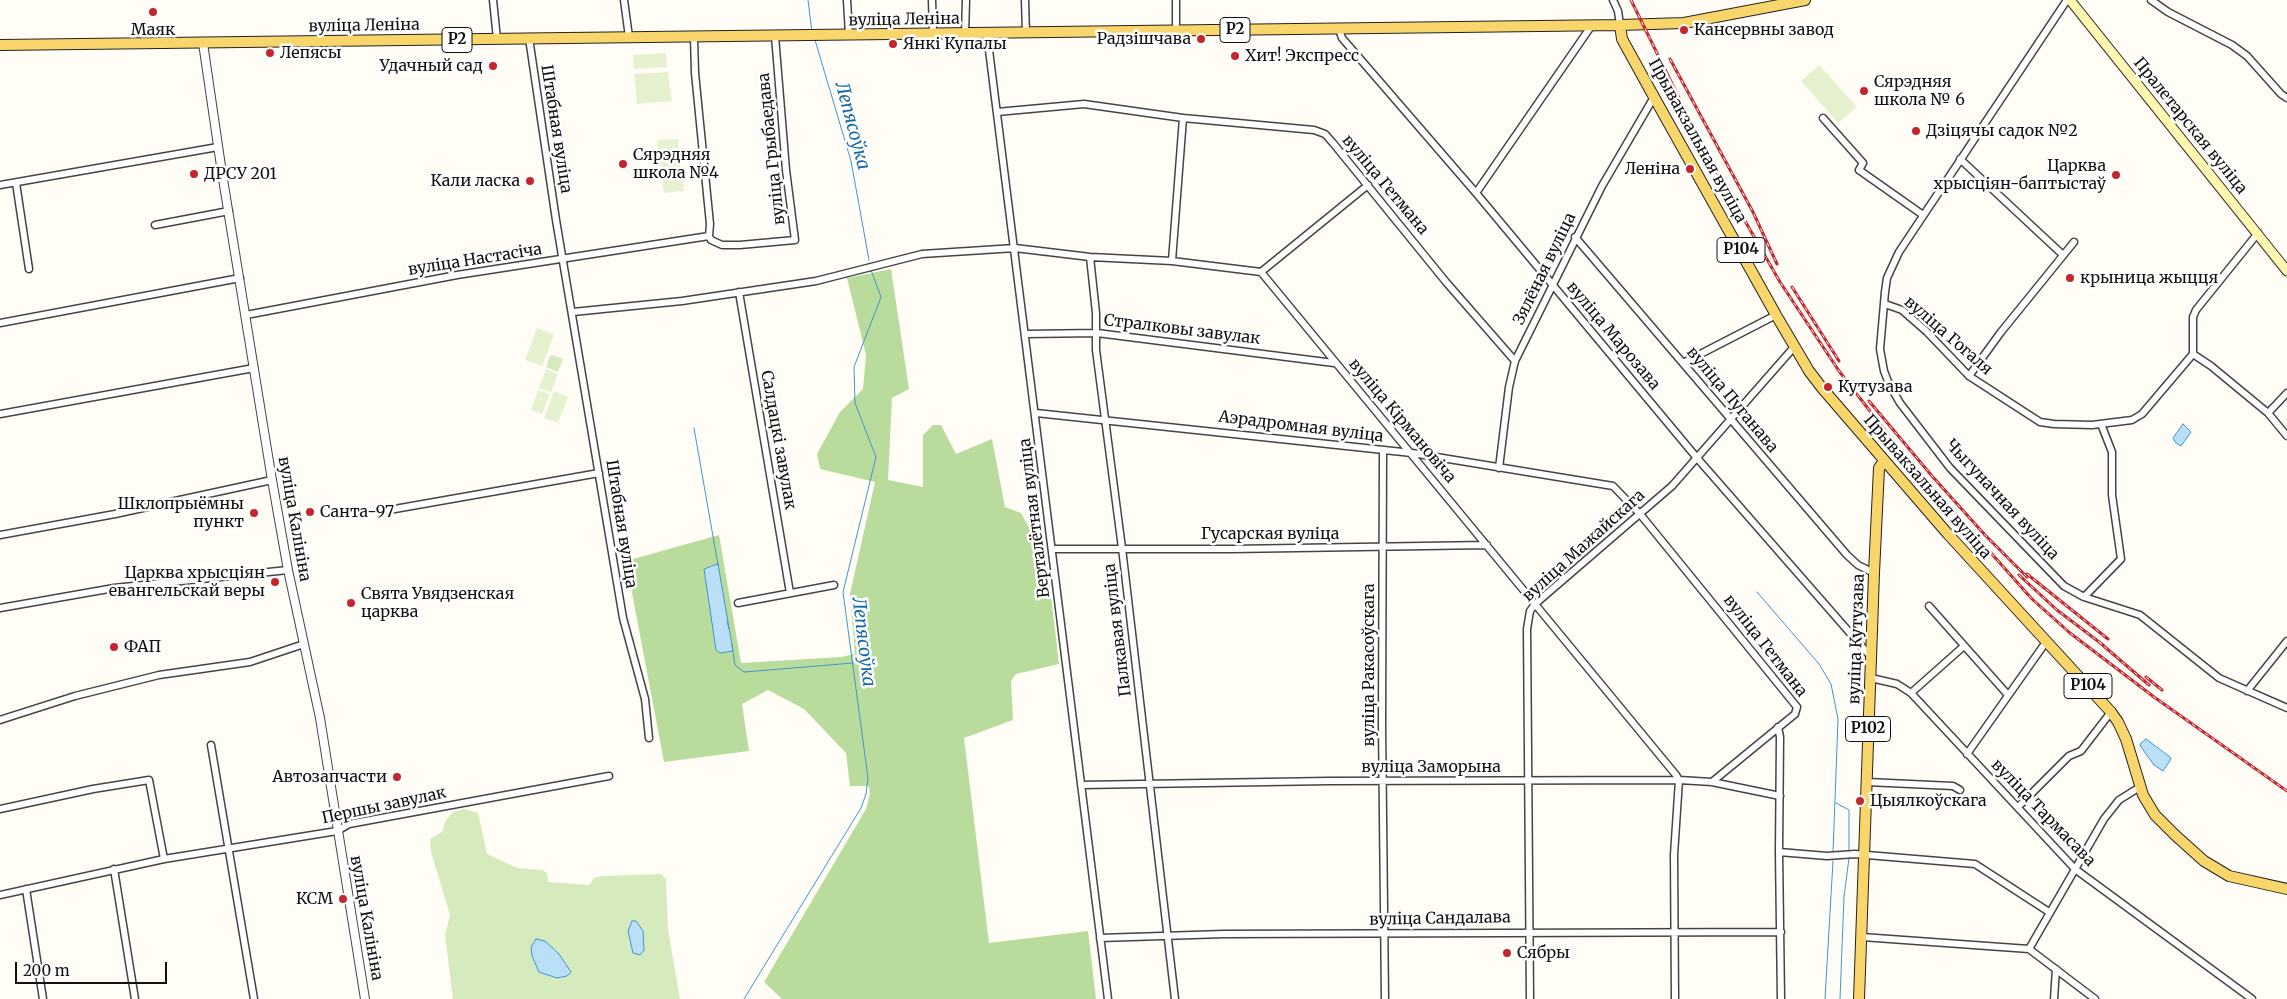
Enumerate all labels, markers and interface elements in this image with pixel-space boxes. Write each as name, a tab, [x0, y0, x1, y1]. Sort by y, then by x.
marker: Маяк	[147, 6, 159, 18]
street label: вуліца Леніна	[848, 9, 960, 31]
street label: вуліца Леніна	[308, 15, 420, 37]
road number: Р2	[1220, 18, 1250, 42]
place label: Маяк	[131, 20, 175, 40]
place label: Кансервны завод	[1694, 20, 1834, 40]
marker: Кансервны завод	[1678, 24, 1690, 36]
road number: Р2	[442, 28, 472, 52]
place label: Радзішчава	[1097, 29, 1191, 49]
marker: Радзішчава	[1195, 33, 1207, 45]
place label: Янкі Купалы	[903, 34, 1007, 54]
marker: Янкі Купалы	[887, 38, 899, 50]
place label: Лепясы	[280, 43, 341, 63]
place label: Хит! Экспресс	[1245, 46, 1359, 66]
marker: Лепясы	[264, 47, 276, 59]
marker: Хит! Экспресс	[1229, 50, 1241, 62]
street label: Пралетарская вуліца	[2129, 54, 2251, 198]
street label: Прывакзальная вуліца	[1644, 55, 1750, 227]
place label: Удачный сад	[380, 56, 483, 76]
marker: Удачный сад	[487, 60, 499, 72]
street label: Штабная вуліца	[536, 63, 576, 195]
street label: вуліца Грыбаедава	[754, 72, 790, 226]
place label: Сярэдняя школа № 6	[1874, 72, 1965, 110]
water label: Лепясоўка	[830, 80, 874, 172]
marker: Сярэдняя школа № 6	[1858, 85, 1870, 97]
place label: Дзіцячы садок №2	[1926, 121, 2078, 141]
marker: Дзіцячы садок №2	[1910, 125, 1922, 137]
street label: вуліца Гетмана	[1338, 131, 1432, 239]
place label: Сярэдняя школа №4	[633, 145, 719, 183]
place label: Царква хрысціян-баптыстаў	[1933, 156, 2106, 194]
marker: Сярэдняя школа №4	[617, 158, 629, 170]
place label: Леніна	[1625, 159, 1680, 179]
marker: Леніна	[1684, 163, 1696, 175]
place label: ДРСУ 201	[204, 164, 277, 184]
marker: ДРСУ 201	[188, 168, 200, 180]
marker: Царква хрысціян-баптыстаў	[2110, 169, 2122, 181]
place label: Кали ласка	[430, 171, 520, 191]
marker: Кали ласка	[524, 175, 536, 187]
street label: Зялёная вуліца	[1510, 210, 1580, 328]
road number: Р104	[1717, 238, 1765, 262]
street label: вуліца Настасіча	[407, 240, 543, 280]
place label: крыница жыцця	[2080, 268, 2218, 288]
marker: крыница жыцця	[2064, 272, 2076, 284]
street label: вуліца Марозава	[1562, 278, 1664, 394]
street label: вуліца Гогаля	[1900, 292, 1996, 380]
street label: Стралковы завулак	[1103, 311, 1261, 349]
street label: вуліца Пуганава	[1682, 343, 1782, 457]
street label: вуліца Кірмановіча	[1344, 355, 1460, 487]
street label: Салдацкі завулак	[756, 369, 800, 511]
place label: Кутузава	[1838, 377, 1912, 397]
marker: Кутузава	[1822, 381, 1834, 393]
street label: Аэрадромная вуліца	[1217, 407, 1385, 447]
street label: Прывакзальная вуліца	[1859, 411, 1995, 563]
street label: Чыгуначная вуліца	[1941, 436, 2063, 564]
street label: Верталётная вуліца	[1016, 437, 1054, 599]
street label: вуліца Калініна	[274, 455, 314, 583]
street label: Штабная вуліца	[601, 458, 641, 590]
street label: вуліца Мажайскага	[1519, 486, 1649, 606]
place label: Шклопрыёмны пункт	[117, 494, 244, 532]
place label: Санта-97	[320, 502, 394, 522]
marker: Санта-97	[304, 506, 316, 518]
marker: Шклопрыёмны пункт	[248, 507, 260, 519]
street label: Гусарская вуліца	[1201, 524, 1339, 544]
street label: Палкавая вуліца	[1100, 562, 1136, 698]
place label: Царква хрысціян евангельскай веры	[109, 563, 265, 601]
street label: вуліца Кутузава	[1845, 573, 1869, 705]
marker: Царква хрысціян евангельскай веры	[269, 576, 281, 588]
street label: вуліца Ракасоўскага	[1359, 583, 1379, 747]
place label: Свята Увядзенская царква	[361, 584, 514, 622]
street label: вуліца Гетмана	[1719, 591, 1811, 701]
water label: Лепясоўка	[847, 596, 879, 688]
marker: Свята Увядзенская царква	[345, 597, 357, 609]
place label: ФАП	[124, 637, 161, 657]
marker: ФАП	[108, 641, 120, 653]
road number: Р104	[2064, 674, 2112, 698]
road number: Р102	[1846, 716, 1890, 742]
street label: вуліца Тармасава	[1987, 755, 2099, 871]
street label: вуліца Заморына	[1361, 757, 1501, 777]
place label: Автозапчасти	[272, 767, 387, 787]
marker: Автозапчасти	[391, 771, 403, 783]
street label: Першы завулак	[320, 783, 448, 829]
place label: Цыялкоўскага	[1870, 791, 1987, 811]
marker: Цыялкоўскага	[1854, 795, 1866, 807]
street label: вуліца Калініна	[346, 854, 386, 982]
place label: КСМ	[296, 889, 333, 909]
marker: КСМ	[337, 893, 349, 905]
street label: вуліца Сандалава	[1369, 908, 1511, 930]
place label: Сябры	[1517, 943, 1570, 963]
marker: Сябры	[1501, 947, 1513, 959]
scale bar	[18, 952, 170, 984]
text: 200 m	[23, 961, 70, 980]

